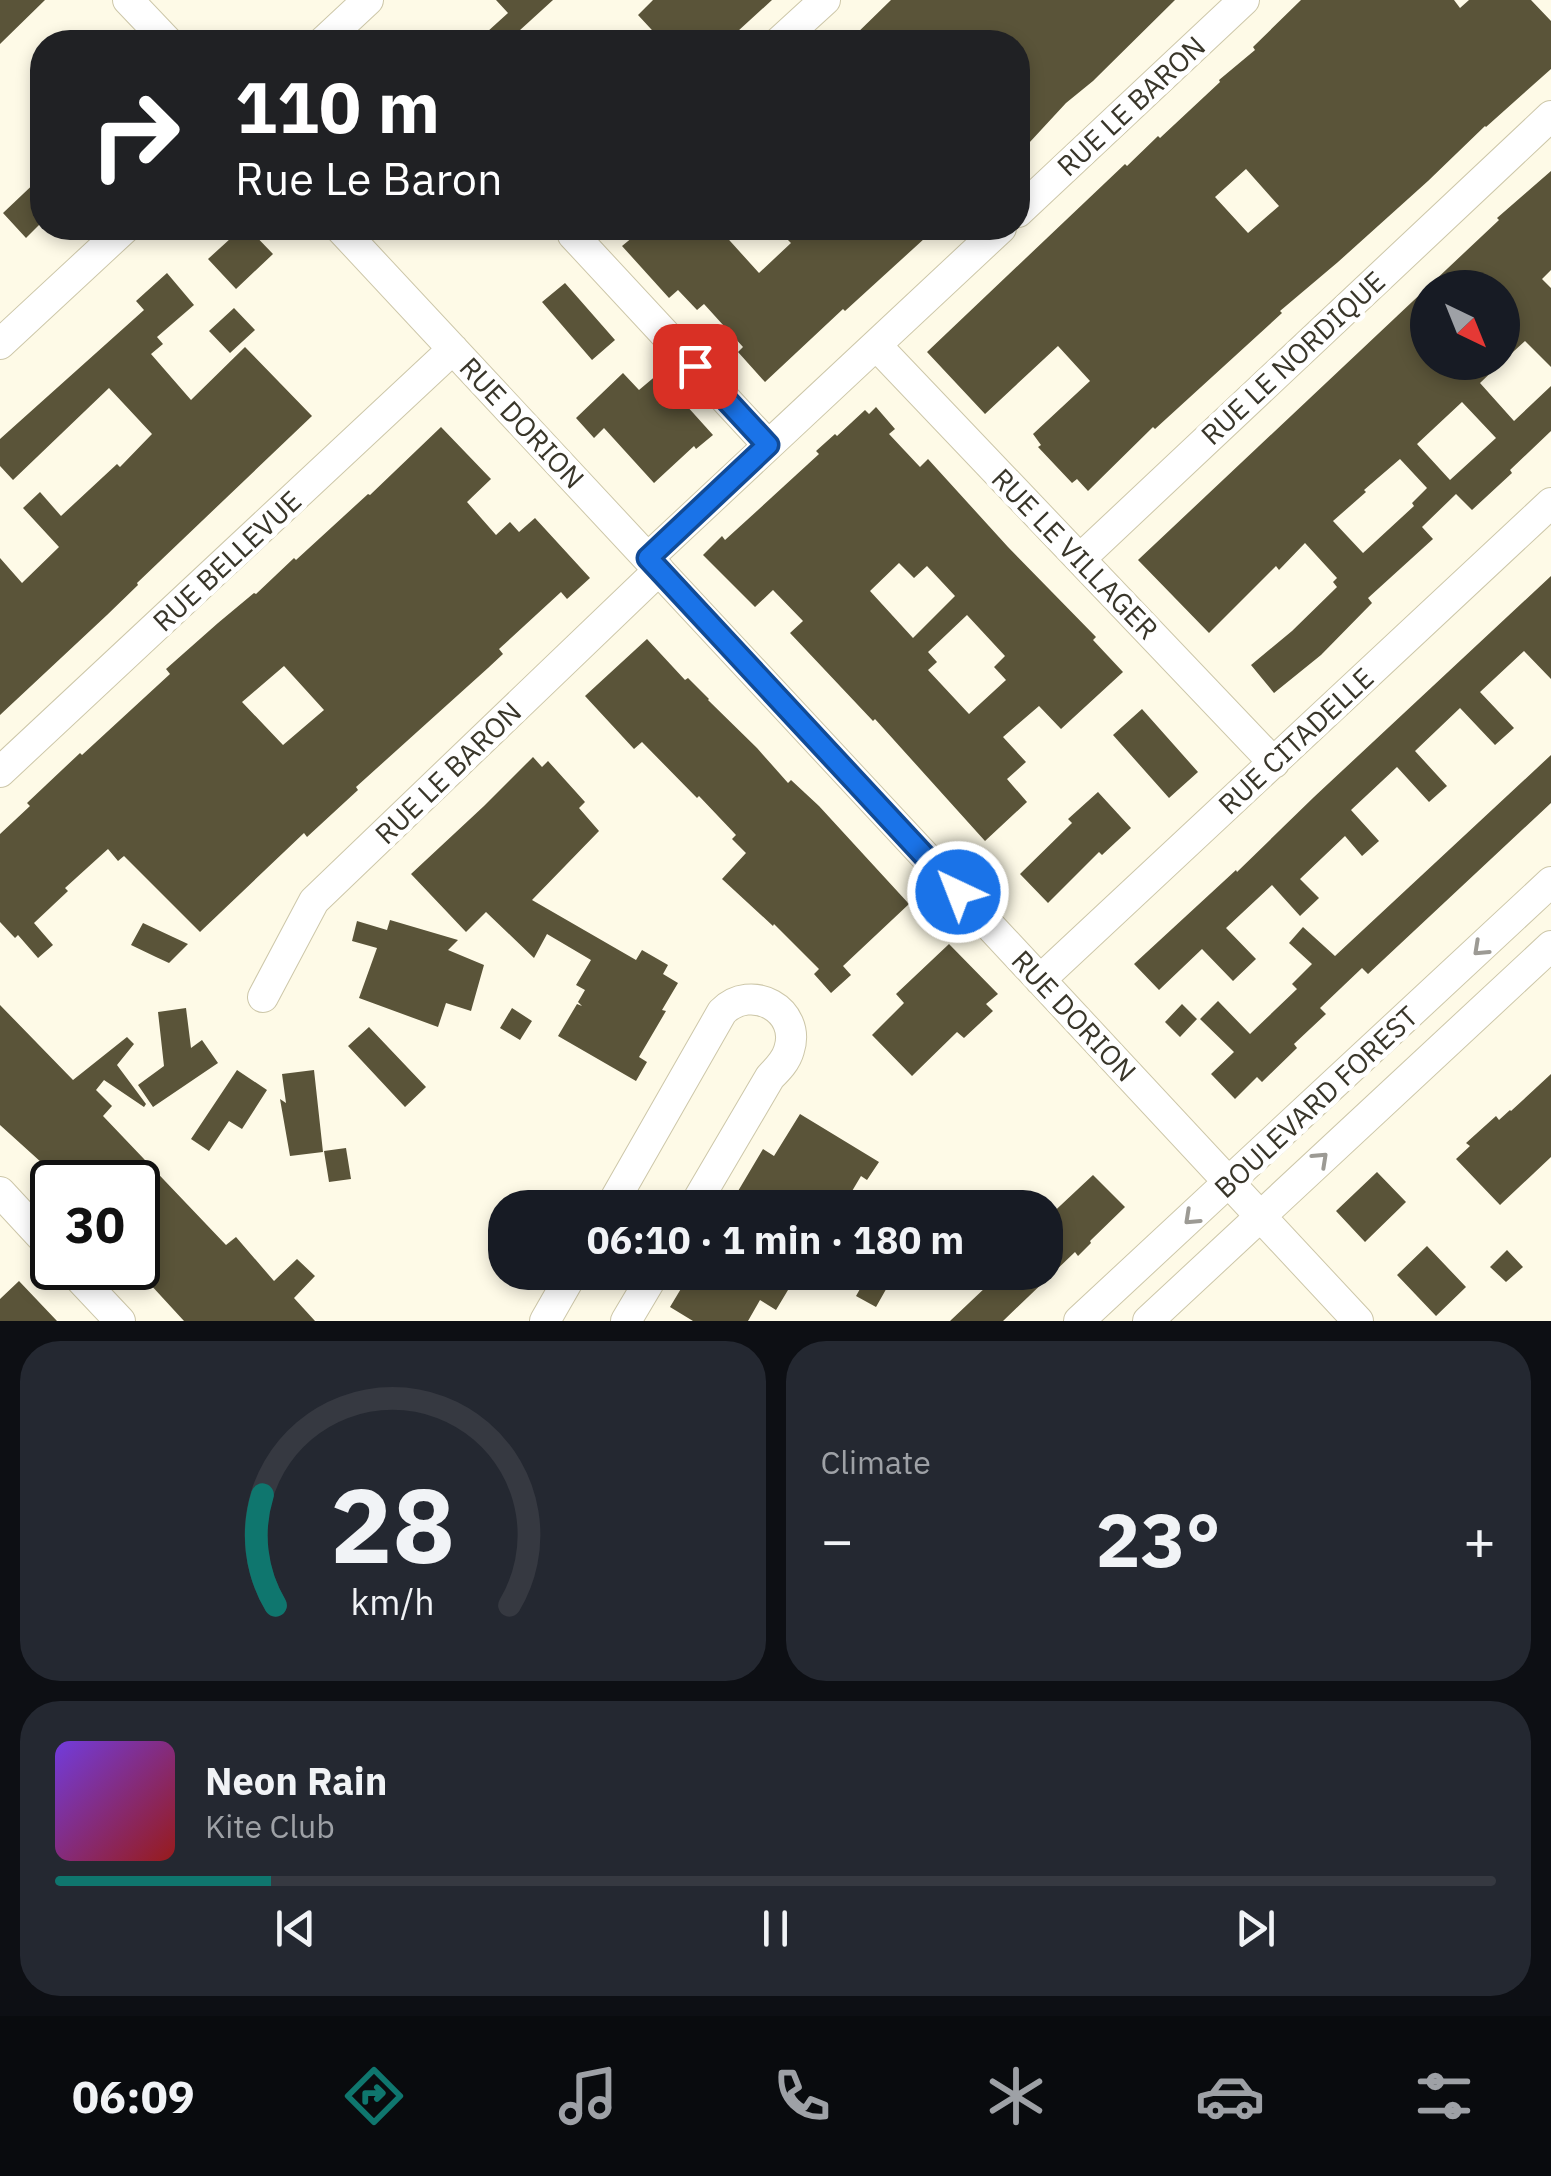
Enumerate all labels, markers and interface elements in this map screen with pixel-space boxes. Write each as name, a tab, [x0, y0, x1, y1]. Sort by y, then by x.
street label: RUE LE BARON	[1049, 27, 1213, 184]
text: 110 m	[235, 61, 440, 152]
icon: right	[70, 70, 200, 200]
text: Rue Le Baron	[235, 149, 503, 207]
street label: RUE LE NORDIQUE	[1193, 263, 1393, 453]
north arrow	[1410, 270, 1520, 380]
map controls	[1410, 270, 1520, 380]
pin	[653, 324, 738, 409]
icon: arrive	[668, 339, 723, 394]
street label: RUE DORION	[452, 349, 593, 496]
street label: RUE LE VILLAGER	[984, 460, 1167, 647]
street label: RUE BELLEVUE	[144, 482, 309, 639]
street label: RUE CITADELLE	[1210, 659, 1381, 822]
street label: RUE LE BARON	[367, 693, 529, 852]
position arrow	[906, 840, 1010, 944]
one-way arrow	[1473, 937, 1492, 955]
street label: RUE DORION	[1004, 942, 1145, 1089]
street label: BOULEVARD FOREST	[1206, 998, 1425, 1206]
one-way arrow	[1310, 1153, 1328, 1171]
speed limit sign: 30	[30, 1160, 160, 1290]
one-way arrow	[1184, 1206, 1203, 1224]
text: 06:10 · 1 min · 180 m	[587, 1215, 964, 1264]
text: Climate	[821, 1441, 931, 1483]
text: 28	[330, 1456, 455, 1592]
text: 23°	[1096, 1490, 1221, 1588]
text: −	[821, 1504, 854, 1575]
text: +	[1463, 1504, 1496, 1575]
text: km/h	[351, 1578, 435, 1625]
text: Neon Rain	[205, 1756, 387, 1805]
text: Kite Club	[205, 1805, 335, 1847]
icon: previous	[268, 1901, 323, 1956]
icon: pause	[748, 1901, 803, 1956]
icon: next	[1228, 1901, 1283, 1956]
icon: directions	[339, 2061, 409, 2131]
icon: music	[553, 2061, 623, 2131]
icon: phone	[767, 2061, 837, 2131]
icon: climate	[981, 2061, 1051, 2131]
icon: car	[1195, 2061, 1265, 2131]
icon: filters	[1409, 2061, 1479, 2131]
text: 06:09	[72, 2067, 195, 2125]

